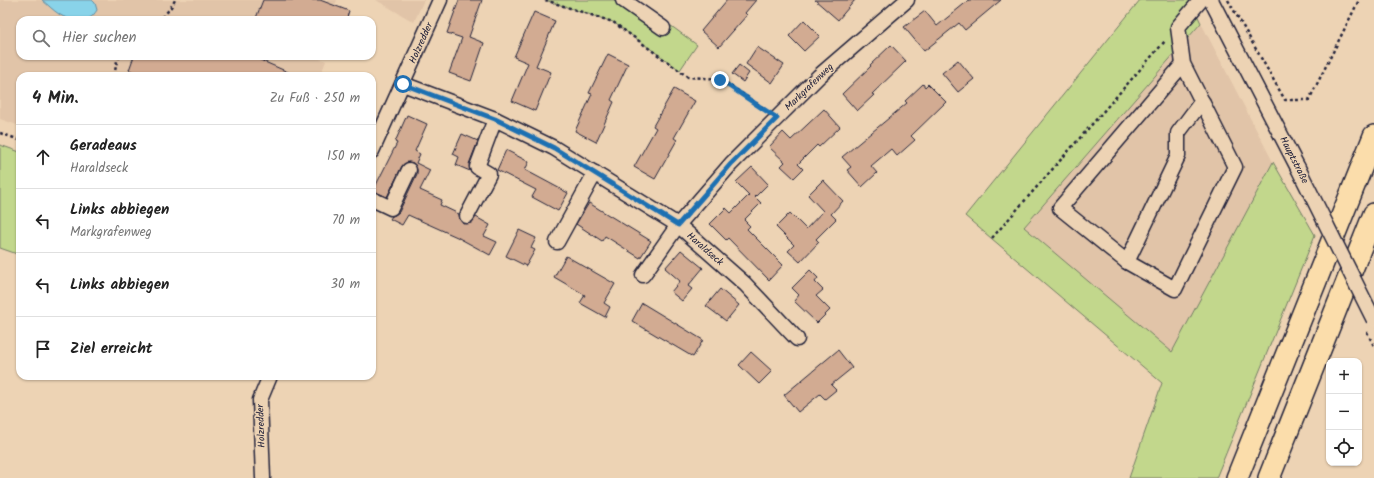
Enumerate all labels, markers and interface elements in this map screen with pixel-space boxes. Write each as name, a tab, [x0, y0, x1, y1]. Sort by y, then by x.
search box	[16, 16, 376, 60]
street label: Holzredder	[405, 19, 437, 66]
text: Hier suchen	[62, 26, 136, 50]
icon: search	[30, 27, 52, 49]
street label: Markgrafenweg	[781, 59, 837, 115]
route end	[711, 71, 729, 89]
route start	[394, 75, 412, 93]
text: 4 Min.	[32, 85, 79, 112]
text: Zu Fuß · 250 m	[270, 88, 360, 109]
street label: Hauptstraße	[1275, 133, 1313, 187]
text: Geradeaus	[70, 134, 137, 158]
icon: ahead	[32, 146, 54, 168]
text: 150 m	[327, 146, 360, 167]
text: Haraldseck	[70, 158, 128, 179]
text: Links abbiegen	[70, 198, 169, 222]
icon: left	[32, 210, 54, 232]
text: 70 m	[332, 210, 360, 231]
text: Markgrafenweg	[70, 222, 152, 243]
street label: Haraldseck	[683, 228, 727, 270]
text: Links abbiegen	[70, 273, 169, 297]
icon: left	[32, 274, 54, 296]
text: 30 m	[331, 274, 360, 295]
text: Ziel erreicht	[70, 337, 153, 361]
icon: arrive	[32, 338, 54, 360]
map controls	[1326, 358, 1362, 466]
button: +	[1326, 358, 1362, 394]
button: −	[1326, 394, 1362, 430]
street label: Holzredder	[252, 403, 270, 448]
button: locate	[1326, 430, 1362, 466]

